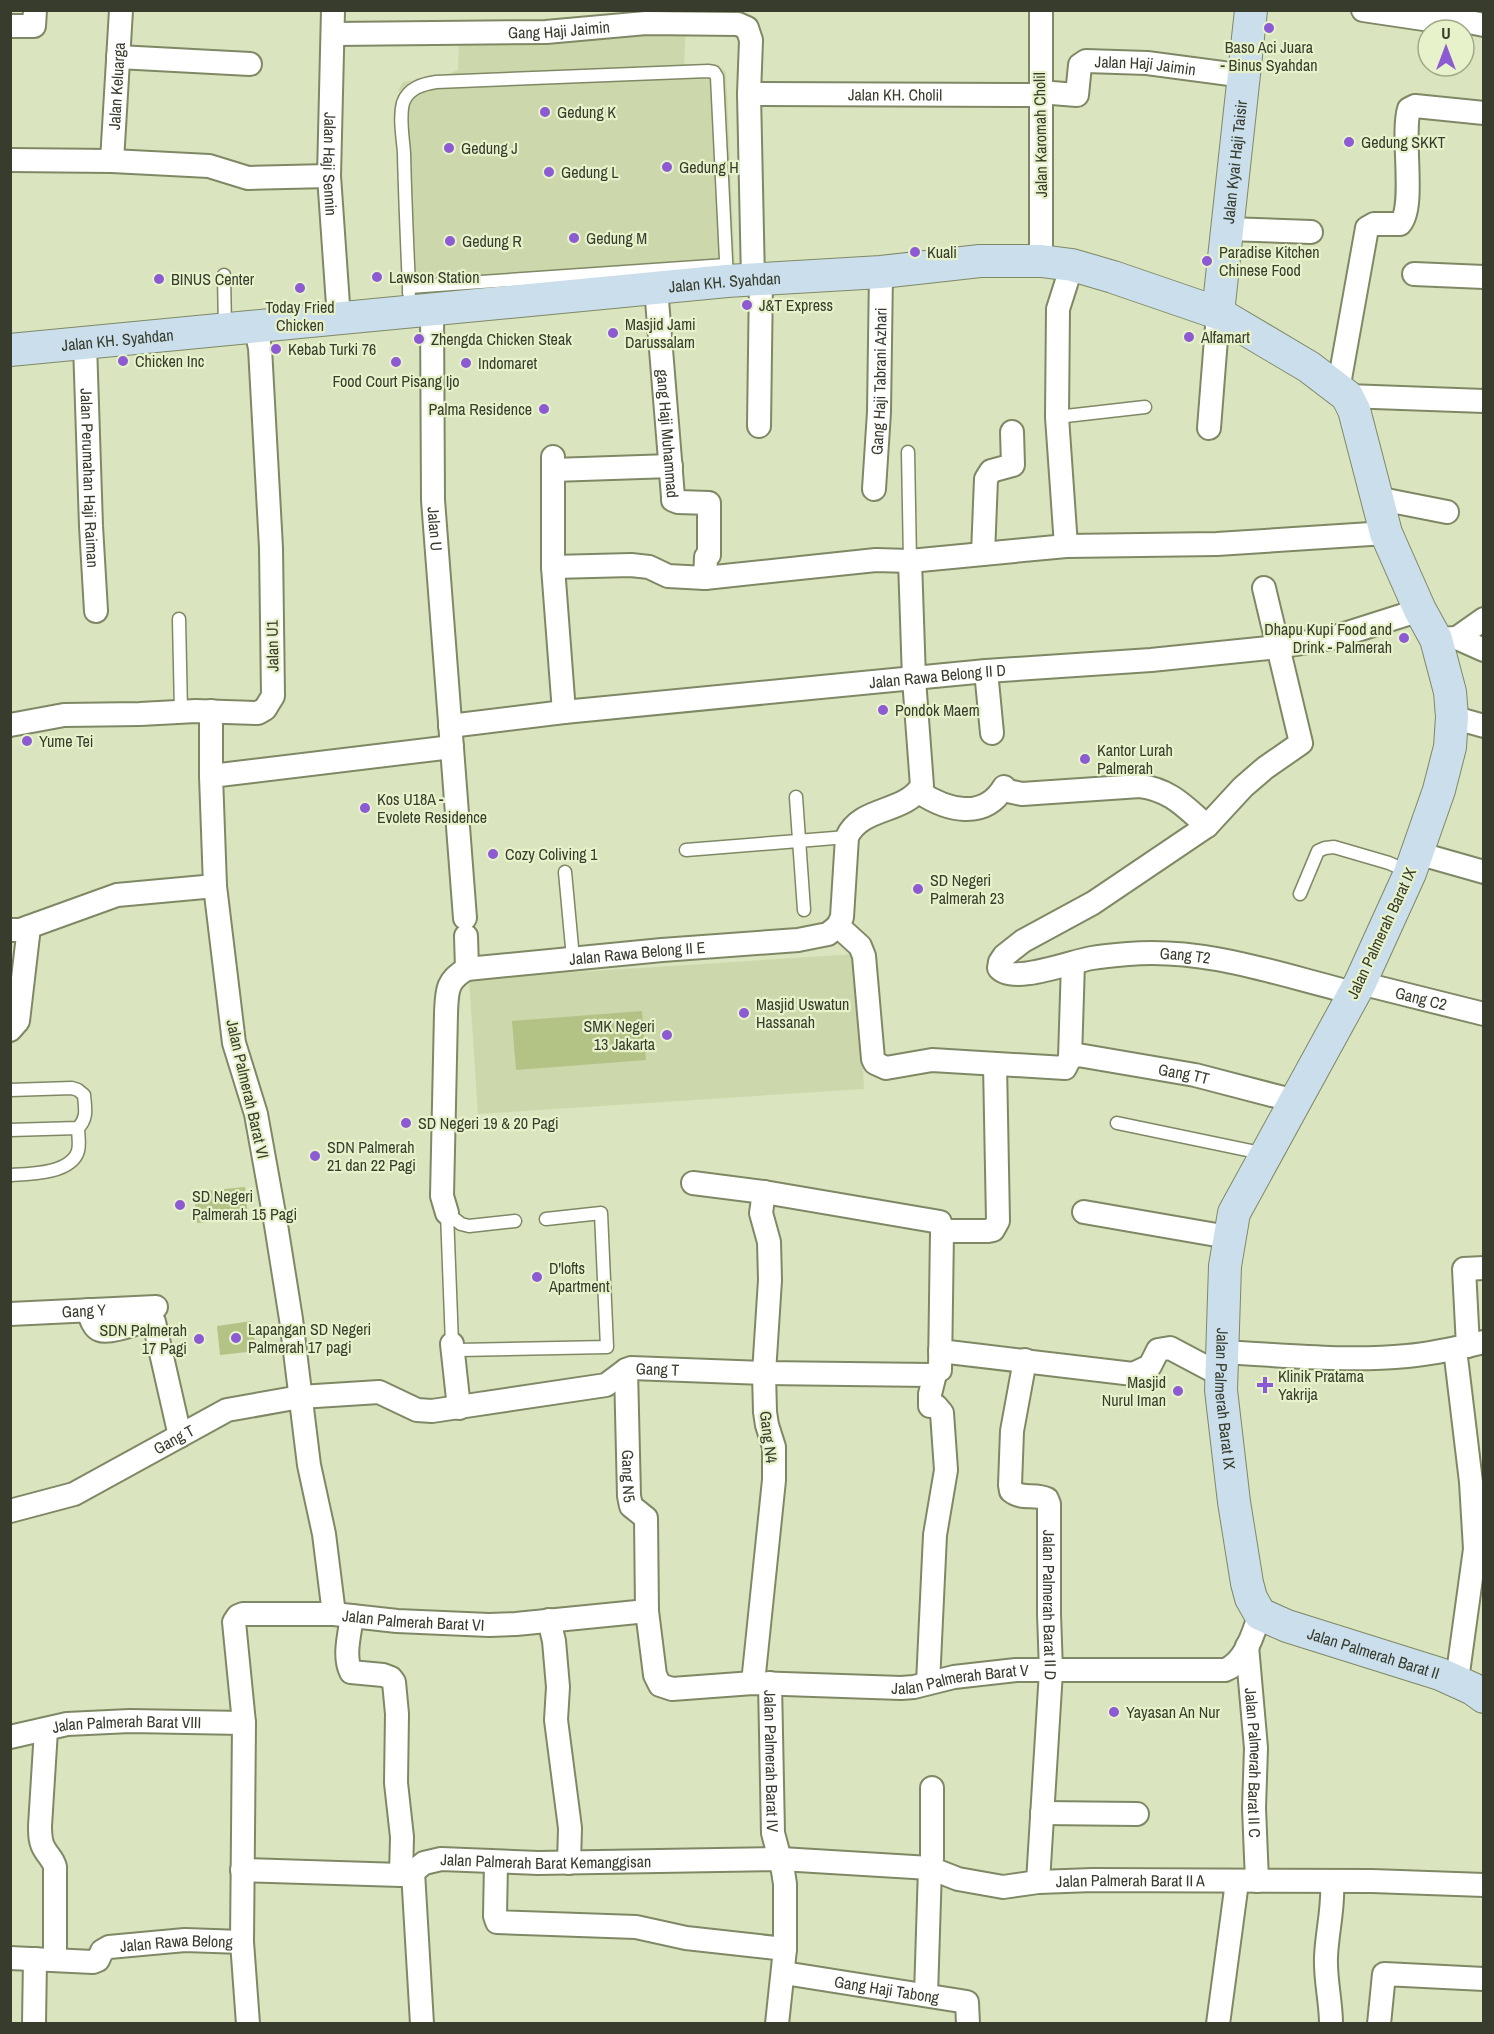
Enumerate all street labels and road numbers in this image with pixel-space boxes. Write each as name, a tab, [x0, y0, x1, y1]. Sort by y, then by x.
street label: Gang Haji Jaimin	[508, 15, 611, 43]
street label: Jalan Keluarga	[103, 41, 130, 130]
street label: Jalan Haji Jaimin	[1094, 50, 1197, 80]
street label: Jalan Karomah Cholil	[1028, 72, 1052, 198]
street label: Jalan KH. Cholil	[848, 83, 942, 106]
street label: Jalan Kyai Haji Taisir	[1217, 98, 1252, 225]
street label: Jalan Haji Sennin	[318, 112, 343, 216]
street label: Jalan KH. Syahdan	[668, 267, 781, 298]
street label: Gang Haji Tabrani Azhari	[865, 307, 891, 456]
street label: Jalan KH. Syahdan	[61, 323, 175, 356]
street label: gang Haji Muhammad	[652, 368, 684, 499]
street label: Jalan Perumahan Haji Raiman	[75, 388, 104, 568]
street label: Jalan U	[423, 506, 448, 552]
street label: Jalan U1	[261, 619, 283, 672]
street label: Jalan Rawa Belong II D	[868, 659, 1006, 693]
street label: Jalan Palmerah Barat IX	[1341, 864, 1421, 1002]
street label: Jalan Rawa Belong II E	[568, 936, 706, 970]
street label: Gang T2	[1159, 942, 1212, 969]
street label: Gang C2	[1393, 981, 1449, 1015]
street label: Jalan Palmerah Barat VI	[221, 1017, 275, 1161]
street label: Gang TT	[1157, 1058, 1212, 1089]
street label: Gang Y	[61, 1298, 107, 1323]
street label: Jalan Palmerah Barat IX	[1210, 1328, 1241, 1471]
street label: Gang T	[635, 1357, 680, 1381]
street label: Gang N4	[755, 1410, 783, 1464]
street label: Gang T	[149, 1419, 198, 1459]
street label: Gang N5	[617, 1449, 641, 1504]
street label: Jalan Palmerah Barat II D	[1038, 1530, 1062, 1681]
street label: Jalan Palmerah Barat VI	[341, 1604, 485, 1636]
street label: Jalan Palmerah Barat II	[1305, 1622, 1442, 1684]
street label: Jalan Palmerah Barat V	[891, 1659, 1029, 1699]
street label: Jalan Palmerah Barat II C	[1240, 1687, 1267, 1838]
street label: Jalan Palmerah Barat IV	[759, 1690, 784, 1833]
street label: Jalan Palmerah Barat VIII	[50, 1710, 201, 1738]
street label: Jalan Palmerah Barat Kemanggisan	[440, 1848, 651, 1874]
street label: Jalan Palmerah Barat II A	[1055, 1869, 1205, 1892]
street label: Jalan Rawa Belong	[119, 1929, 234, 1957]
street label: Gang Haji Tabong	[833, 1970, 941, 2009]

